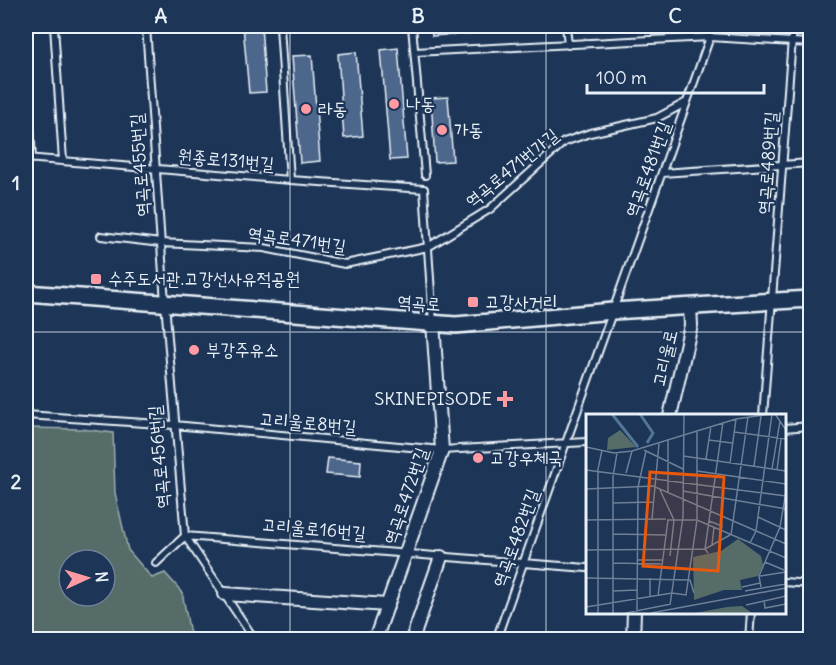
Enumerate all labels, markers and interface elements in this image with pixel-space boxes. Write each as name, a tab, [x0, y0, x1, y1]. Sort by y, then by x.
text: A	[155, 3, 168, 28]
text: B	[411, 3, 425, 28]
text: C	[668, 3, 682, 28]
scale bar	[587, 57, 764, 95]
text: 100 m	[596, 66, 647, 89]
place label: 나동	[406, 92, 435, 115]
place label: 라동	[318, 97, 347, 120]
marker: 나동	[387, 97, 401, 111]
marker: 라동	[299, 102, 313, 116]
street label: 역곡로489번길	[752, 110, 783, 215]
street label: 역곡로455번길	[124, 112, 155, 217]
street label: 역곡로481번길	[620, 117, 676, 220]
place label: 가동	[454, 118, 483, 141]
marker: 가동	[435, 123, 449, 137]
street label: 역곡로471번가길	[460, 123, 563, 212]
street label: 원종로131번길	[177, 144, 276, 175]
text: 1	[12, 170, 20, 195]
street label: 역곡로471번길	[247, 221, 348, 258]
place label: 수주도서관.고강선사유적공원	[108, 267, 300, 290]
marker: 수주도서관.고강선사유적공원	[89, 272, 103, 286]
street label: 역곡로	[397, 290, 442, 315]
place label: 고강사거리	[485, 290, 557, 313]
marker: 고강사거리	[466, 295, 480, 309]
street label: 고리울로	[647, 327, 682, 389]
place label: 부강주유소	[206, 338, 278, 361]
marker: 부강주유소	[187, 343, 201, 357]
place label: SKINEPISODE	[374, 387, 492, 410]
marker: SKINEPISODE	[496, 390, 514, 408]
street label: 역곡로456번길	[142, 404, 174, 510]
street label: 고리울로8번길	[259, 407, 358, 438]
inset map	[586, 414, 785, 614]
street label: 역곡로472번길	[378, 444, 433, 547]
place label: 고강우체국	[490, 446, 562, 469]
marker: 고강우체국	[471, 451, 485, 465]
text: 2	[11, 469, 22, 494]
street label: 역곡로482번길	[487, 485, 544, 590]
street label: 고리울로16번길	[261, 512, 368, 545]
north arrow	[57, 548, 117, 608]
text: N	[92, 571, 112, 583]

